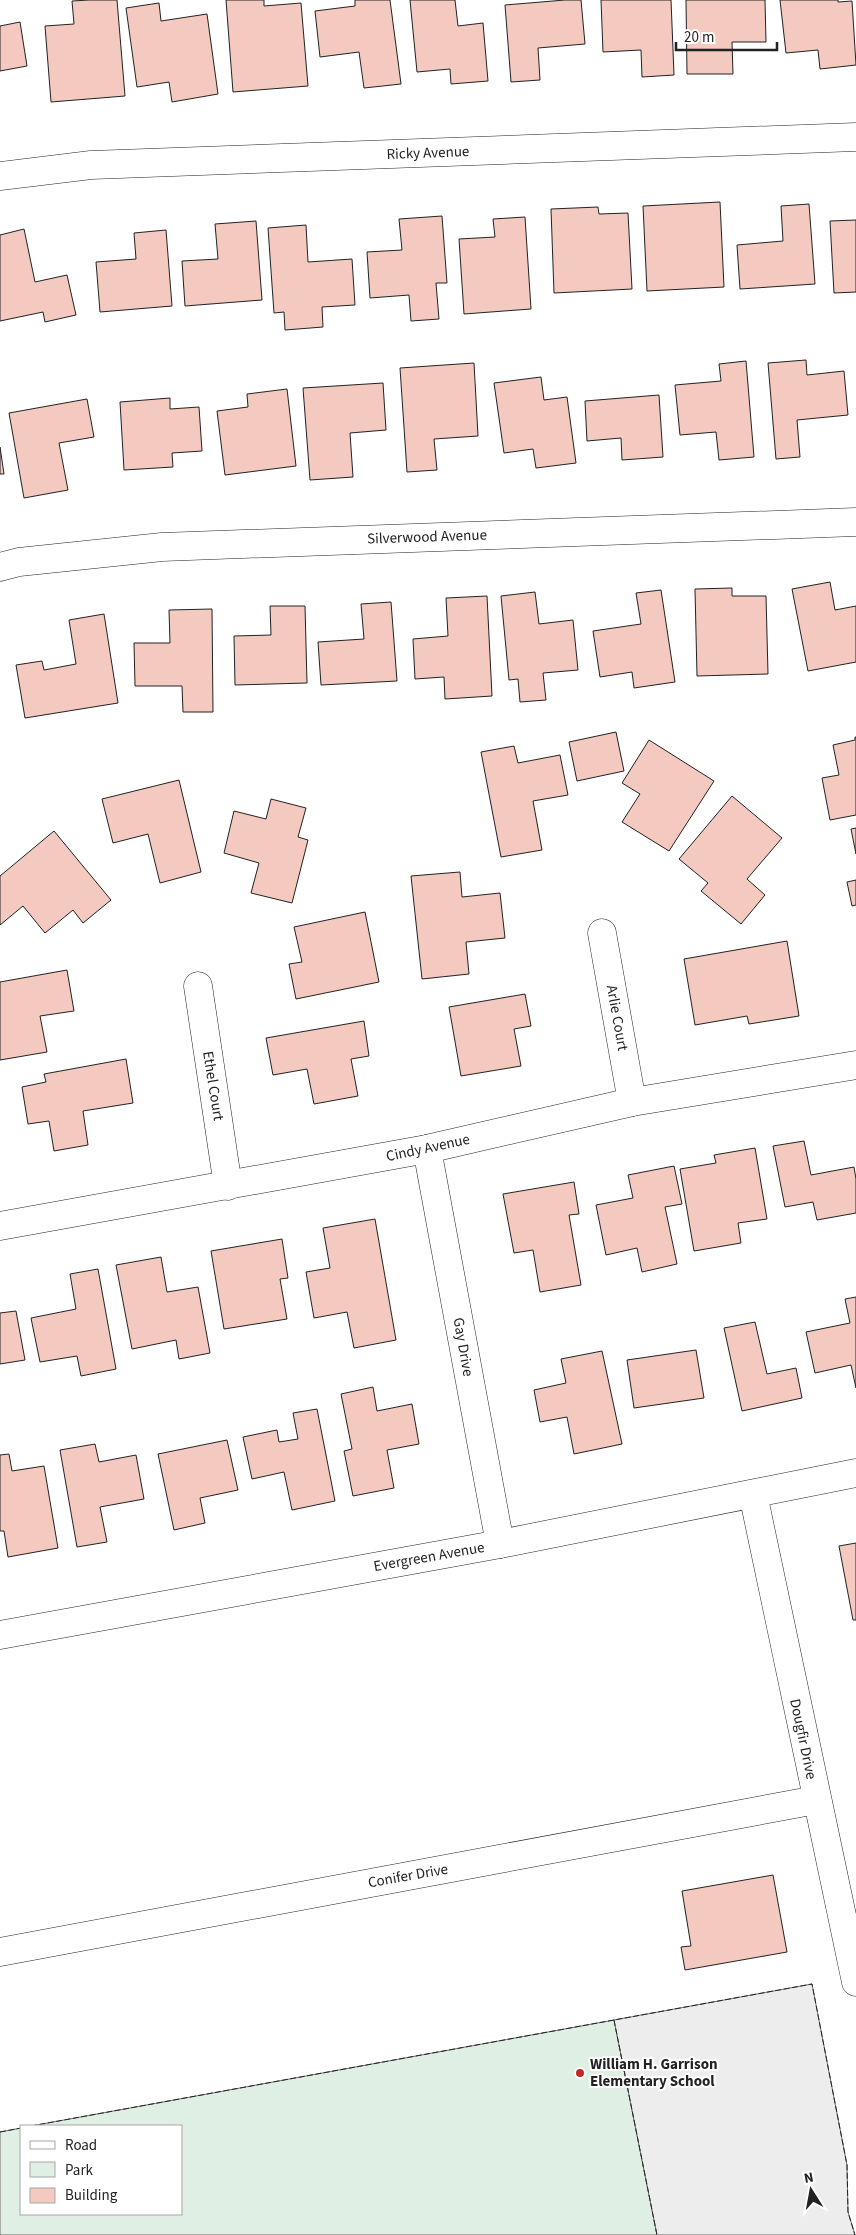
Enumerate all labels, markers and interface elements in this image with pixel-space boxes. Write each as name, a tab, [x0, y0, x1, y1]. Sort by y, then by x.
scale bar	[676, 20, 777, 52]
text: 20 m	[684, 27, 714, 48]
street label: Ricky Avenue	[386, 141, 470, 165]
street label: Silverwood Avenue	[367, 524, 487, 550]
street label: Arlie Court	[601, 983, 633, 1053]
street label: Ethel Court	[197, 1050, 229, 1122]
street label: Cindy Avenue	[384, 1129, 472, 1167]
street label: Gay Drive	[448, 1316, 478, 1378]
street label: Evergreen Avenue	[372, 1537, 486, 1577]
street label: Dougfir Drive	[784, 1697, 822, 1781]
street label: Conifer Drive	[366, 1859, 450, 1893]
place label: William H. Garrison Elementary School	[590, 2054, 718, 2092]
marker: William H. Garrison Elementary School	[574, 2067, 586, 2079]
legend	[20, 2125, 182, 2215]
text: Road	[65, 2135, 97, 2156]
text: Park	[65, 2160, 94, 2181]
north arrow	[786, 2165, 836, 2215]
text: N	[802, 2168, 815, 2189]
text: Building	[65, 2185, 118, 2206]

